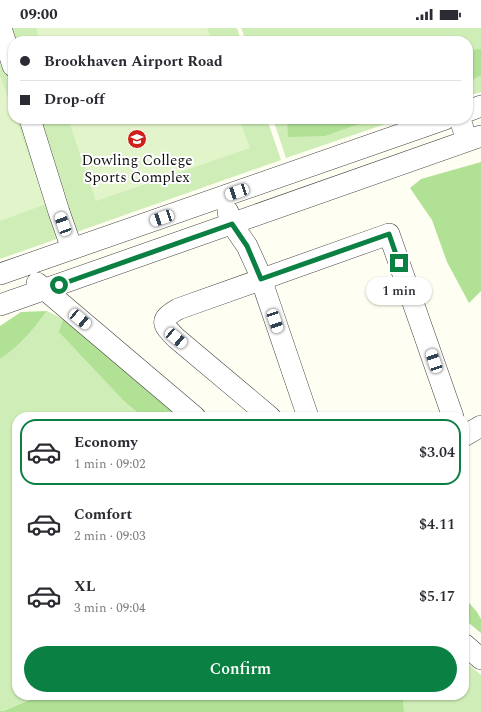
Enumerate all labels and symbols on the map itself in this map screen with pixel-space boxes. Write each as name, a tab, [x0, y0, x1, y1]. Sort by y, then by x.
school or university icon: Dowling College Sports Complex	[126, 128, 148, 150]
place label: Dowling College Sports Complex	[81, 149, 193, 189]
car	[224, 182, 250, 202]
car	[149, 208, 175, 228]
car	[53, 211, 73, 237]
route end	[390, 254, 408, 272]
route start	[50, 276, 68, 294]
callout: 1 min	[366, 277, 432, 305]
car	[67, 307, 93, 331]
car	[265, 308, 285, 334]
car	[163, 326, 189, 350]
car	[424, 348, 444, 374]

